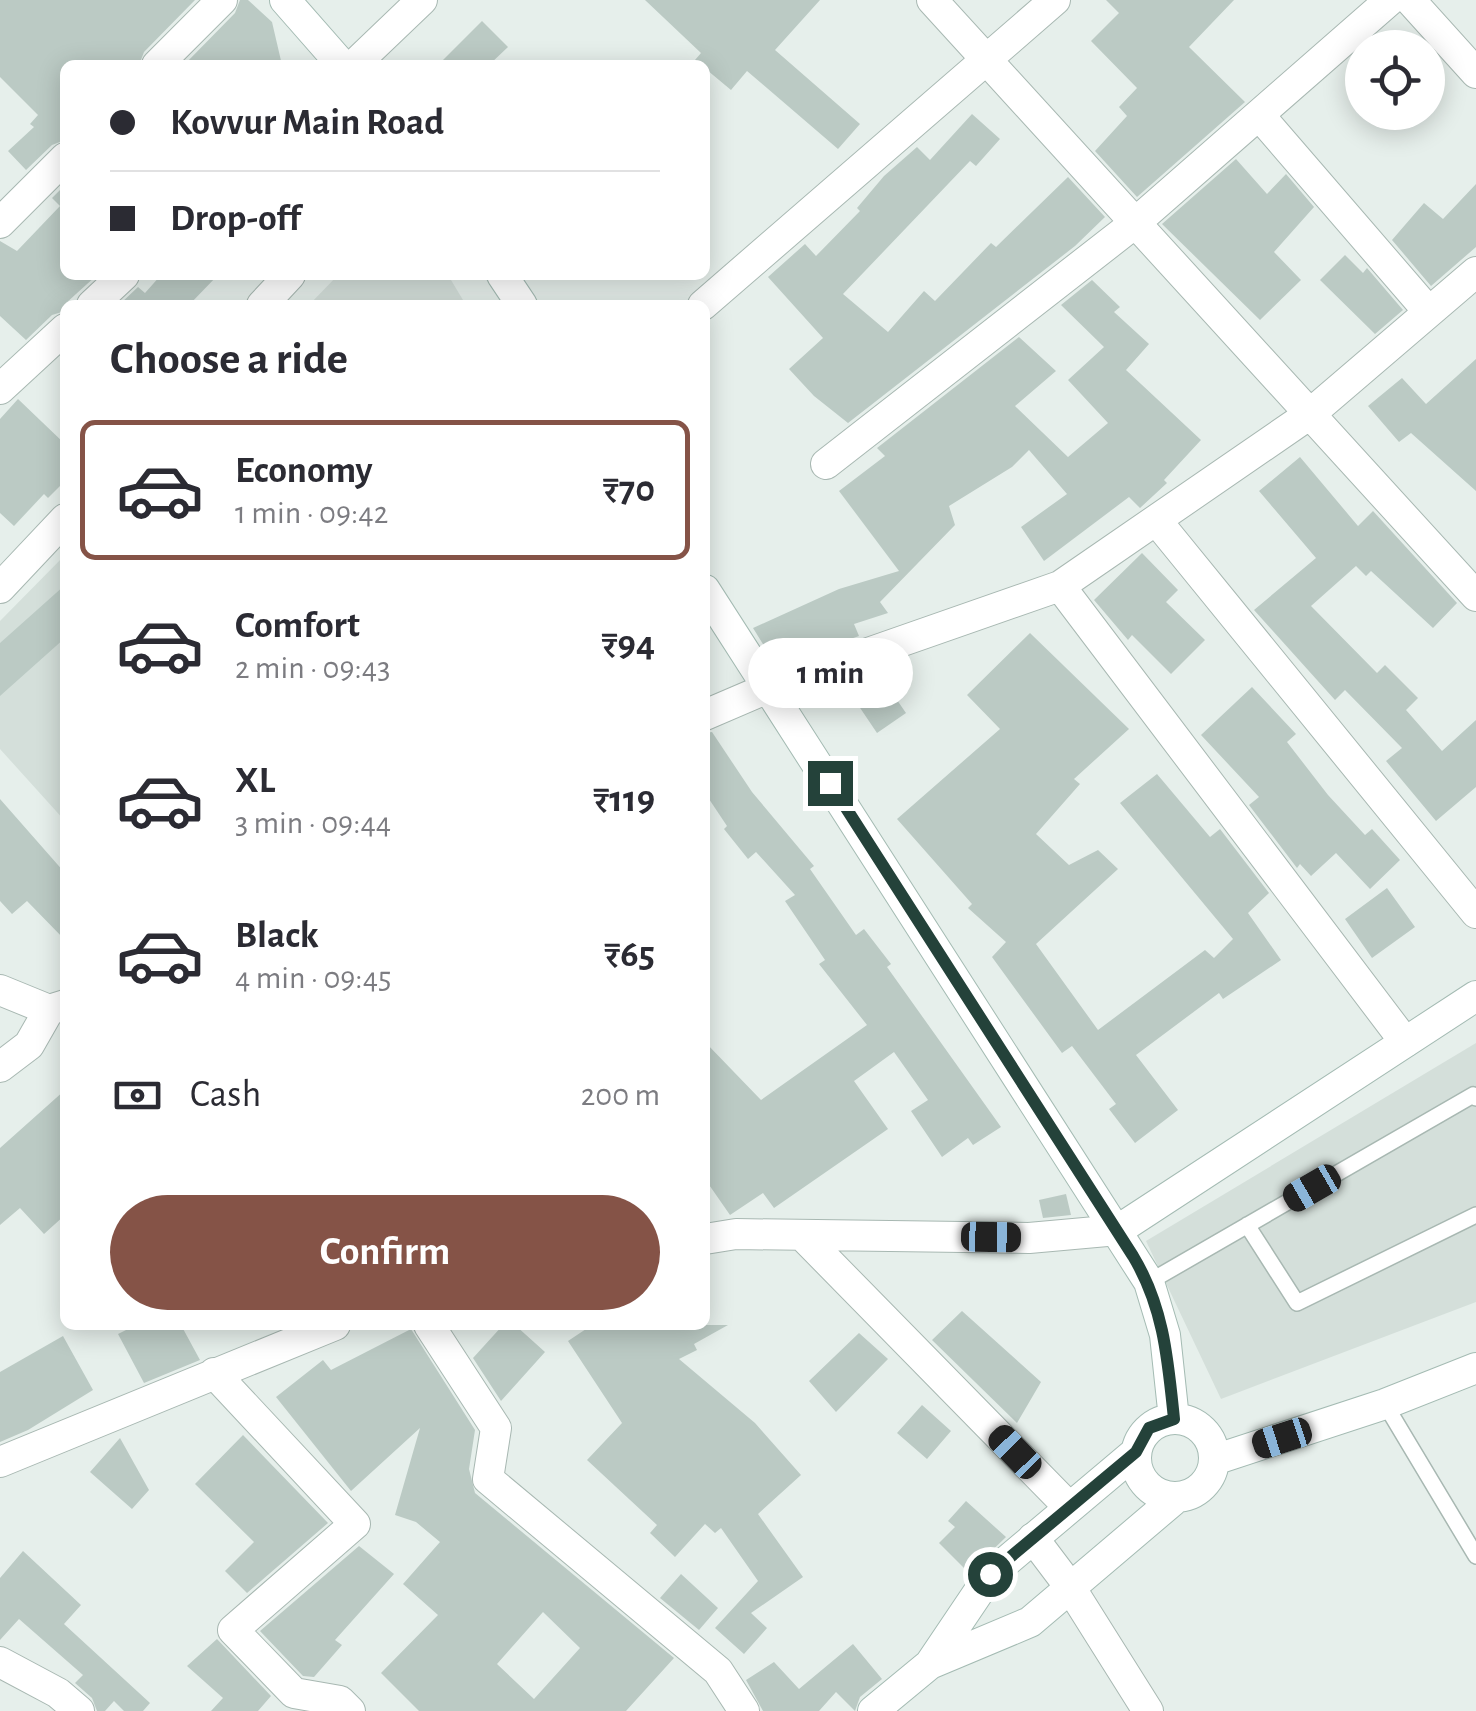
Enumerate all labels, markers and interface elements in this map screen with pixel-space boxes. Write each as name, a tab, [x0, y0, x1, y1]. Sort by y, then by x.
map controls	[1345, 30, 1445, 130]
button: locate	[1345, 30, 1445, 130]
text: Kovvur Main Road	[170, 104, 444, 142]
text: Drop-off	[170, 200, 301, 238]
text: Choose a ride	[110, 337, 348, 382]
icon: car	[115, 445, 205, 535]
text: Economy	[235, 452, 373, 490]
text: ₹70	[603, 471, 655, 509]
text: 1 min · 09:42	[235, 497, 388, 529]
icon: car	[115, 600, 205, 690]
text: Comfort	[235, 607, 360, 645]
text: ₹94	[602, 626, 655, 664]
callout: 1 min	[748, 638, 912, 708]
text: 2 min · 09:43	[235, 652, 390, 684]
text: 1 min	[797, 657, 864, 689]
icon: car	[115, 755, 205, 845]
route end	[808, 761, 853, 806]
text: XL	[235, 762, 275, 800]
text: ₹119	[593, 781, 655, 819]
text: 3 min · 09:44	[235, 807, 391, 839]
icon: car	[115, 910, 205, 1000]
text: Black	[235, 917, 319, 955]
text: ₹65	[604, 936, 655, 974]
text: 4 min · 09:45	[235, 962, 391, 994]
icon: cash	[110, 1068, 165, 1123]
text: Cash	[190, 1076, 261, 1114]
text: 200 m	[581, 1079, 660, 1111]
car	[1279, 1160, 1345, 1216]
button: Confirm	[110, 1195, 660, 1310]
car	[961, 1221, 1021, 1253]
car	[1249, 1414, 1315, 1462]
car	[983, 1420, 1047, 1484]
route start	[968, 1552, 1013, 1597]

